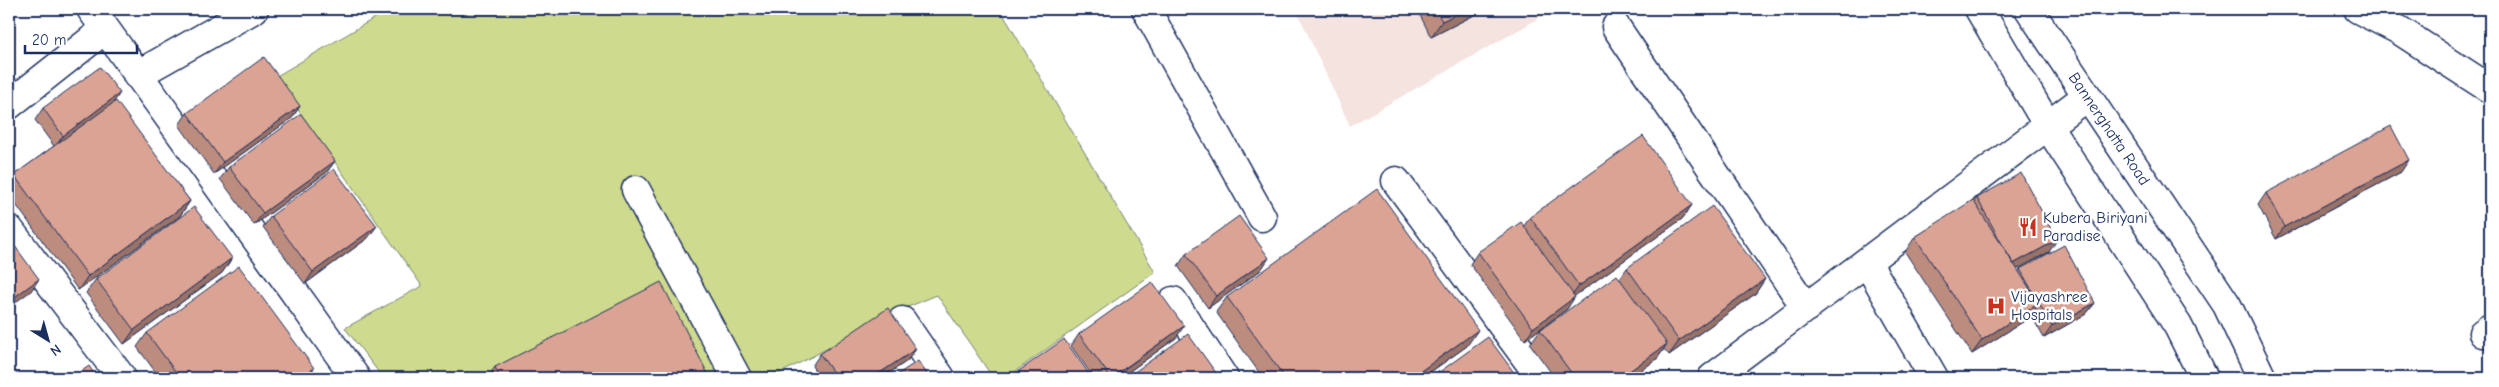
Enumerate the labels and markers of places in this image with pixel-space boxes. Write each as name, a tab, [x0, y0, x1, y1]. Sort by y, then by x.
place label: Kubera Biriyani Paradise	[2043, 209, 2148, 245]
restaurant icon: Kubera Biriyani Paradise	[2017, 216, 2039, 238]
place label: Vijayashree Hospitals	[2011, 288, 2088, 324]
hospital icon: Vijayashree Hospitals	[1985, 295, 2007, 317]

